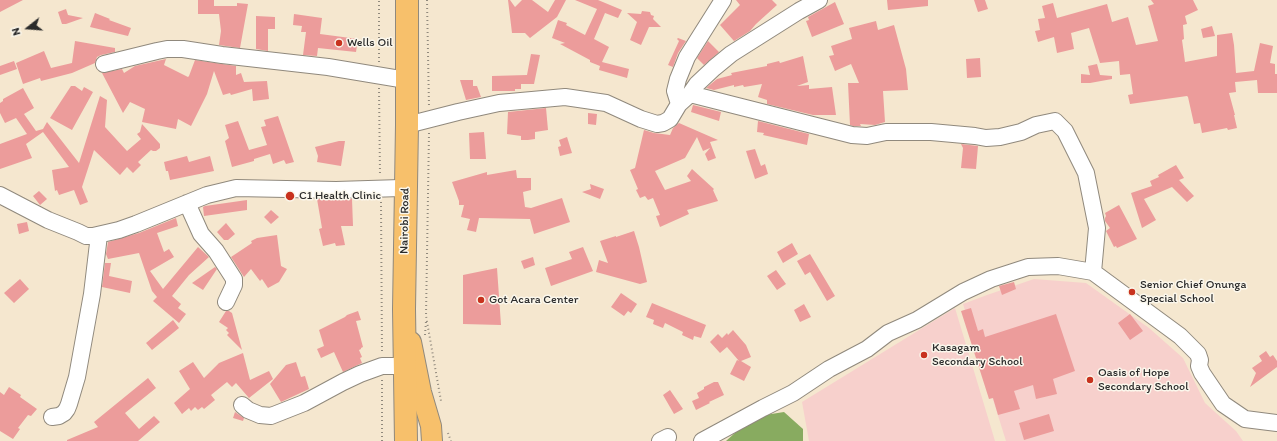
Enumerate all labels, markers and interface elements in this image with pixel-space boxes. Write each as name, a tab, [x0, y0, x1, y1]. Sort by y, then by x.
north arrow	[8, 8, 48, 48]
text: N	[9, 26, 23, 37]
place label: Wells Oil	[347, 36, 393, 50]
marker: Wells Oil	[334, 38, 344, 48]
street label: Nairobi Road	[397, 188, 413, 254]
place label: C1 Health Clinic	[299, 189, 381, 203]
marker: C1 Health Clinic	[284, 190, 296, 202]
place label: Senior Chief Onunga Special School	[1140, 278, 1246, 306]
marker: Senior Chief Onunga Special School	[1127, 287, 1137, 297]
place label: Got Acara Center	[489, 293, 578, 307]
marker: Got Acara Center	[476, 295, 486, 305]
place label: Kasagam Secondary School	[932, 341, 1023, 369]
marker: Kasagam Secondary School	[919, 350, 929, 360]
place label: Oasis of Hope Secondary School	[1098, 366, 1189, 394]
marker: Oasis of Hope Secondary School	[1085, 375, 1095, 385]

